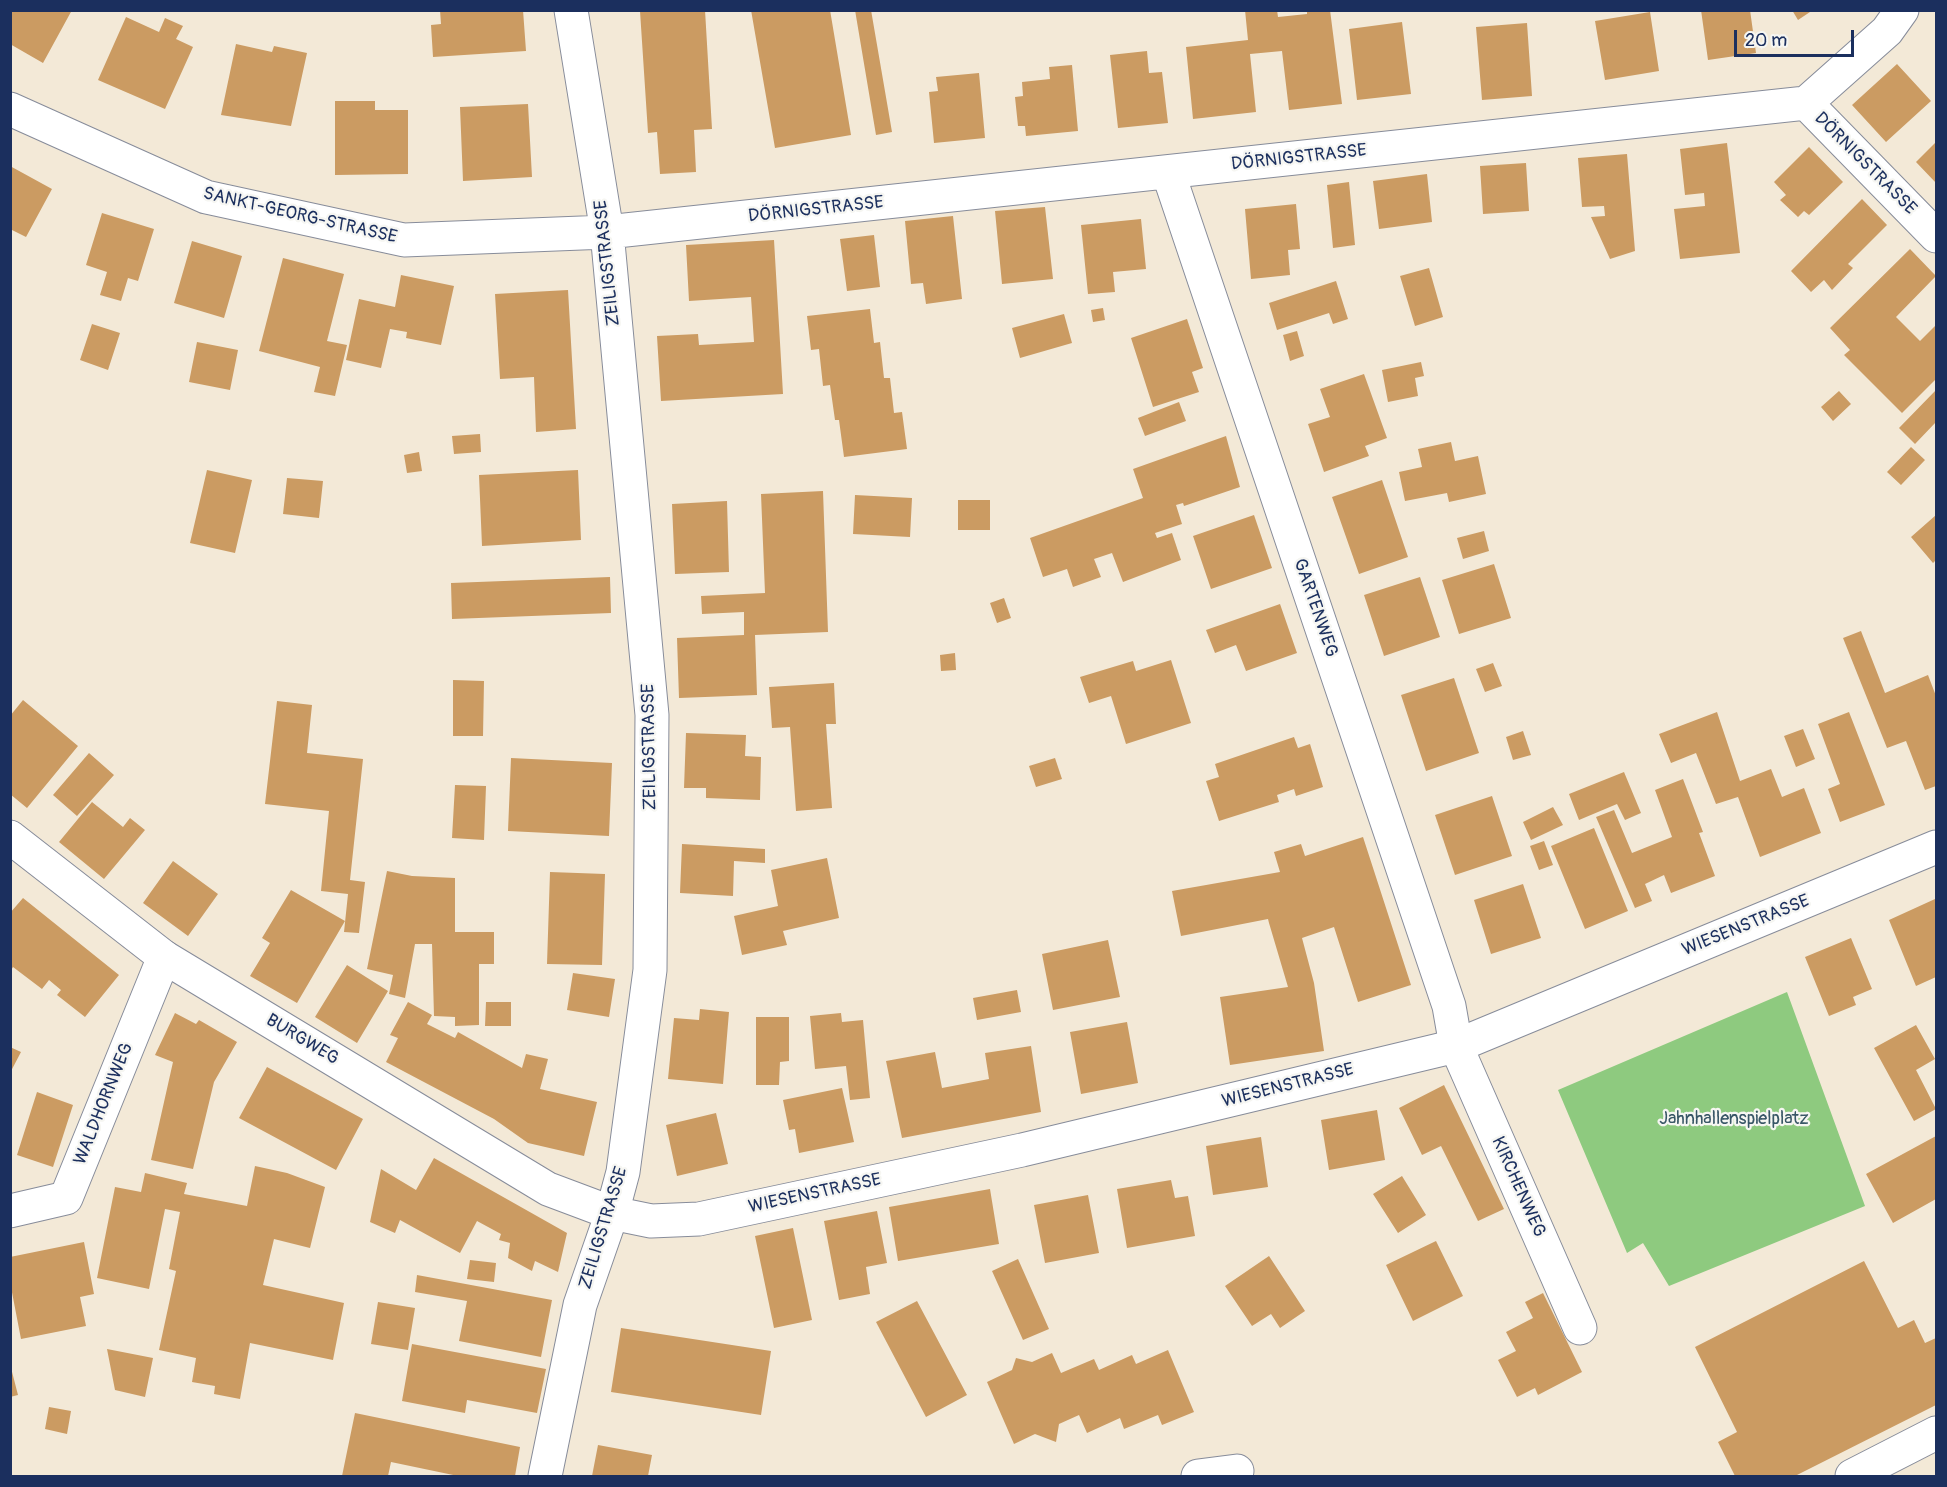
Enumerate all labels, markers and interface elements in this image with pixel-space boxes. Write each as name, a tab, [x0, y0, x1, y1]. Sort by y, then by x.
scale bar	[1737, 18, 1857, 56]
text: 20 m	[1745, 29, 1787, 52]
street label: DÖRNIGSTRASSE	[1809, 108, 1921, 220]
street label: DÖRNIGSTRASSE	[1230, 140, 1368, 176]
street label: SANKT-GEORG-STRASSE	[201, 183, 399, 249]
street label: DÖRNIGSTRASSE	[747, 192, 885, 228]
street label: ZEILIGSTRASSE	[591, 199, 625, 327]
street label: GARTENWEG	[1288, 556, 1342, 660]
street label: ZEILIGSTRASSE	[638, 683, 662, 811]
street label: WIESENSTRASSE	[1679, 891, 1813, 961]
street label: BURGWEG	[262, 1010, 342, 1070]
street label: WALDHORNWEG	[70, 1040, 138, 1168]
street label: WIESENSTRASSE	[1220, 1059, 1356, 1113]
park label: Jahnhallenspielplatz	[1659, 1108, 1809, 1130]
street label: KIRCHENWEG	[1486, 1134, 1550, 1240]
street label: ZEILIGSTRASSE	[575, 1164, 633, 1292]
street label: WIESENSTRASSE	[747, 1169, 883, 1219]

